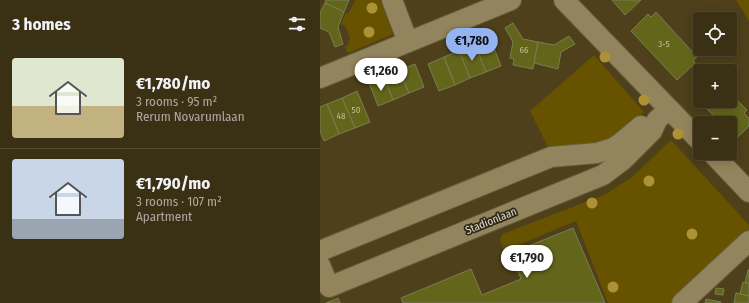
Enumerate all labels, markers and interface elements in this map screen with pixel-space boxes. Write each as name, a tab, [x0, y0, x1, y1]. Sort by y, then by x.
map controls	[693, 12, 737, 160]
button: locate	[693, 12, 737, 56]
icon: filters	[286, 13, 308, 35]
text: 3 homes	[12, 14, 71, 35]
pin: €1,780	[439, 28, 505, 62]
text: €1,780	[455, 33, 489, 48]
house number: 3-5	[658, 39, 670, 49]
house number: 66	[520, 45, 529, 55]
pin: €1,260	[348, 58, 414, 92]
text: €1,260	[364, 63, 398, 78]
button: +	[693, 64, 737, 108]
text: €1,780/mo	[136, 73, 210, 94]
icon: home	[44, 74, 92, 122]
text: 3 rooms · 95 m²	[136, 94, 217, 109]
house number: 50	[352, 105, 361, 115]
text: Rerum Novarumlaan	[136, 109, 245, 124]
house number: 48	[337, 111, 346, 121]
button: −	[693, 116, 737, 160]
text: €1,790/mo	[136, 173, 210, 194]
icon: home	[44, 175, 92, 223]
text: 3 rooms · 107 m²	[136, 194, 222, 209]
street label: Stadionlaan	[464, 205, 518, 237]
text: Apartment	[136, 209, 192, 224]
pin: €1,790	[494, 245, 560, 279]
text: €1,790	[510, 250, 544, 265]

